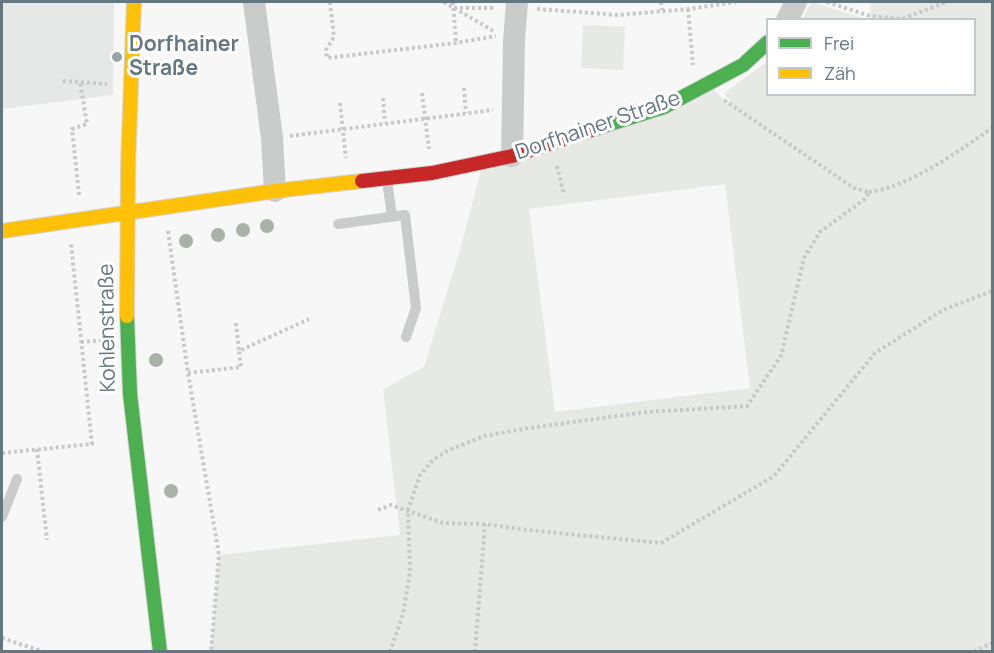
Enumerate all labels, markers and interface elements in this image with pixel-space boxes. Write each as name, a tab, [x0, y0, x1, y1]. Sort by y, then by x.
legend	[766, 18, 976, 96]
text: Frei	[824, 31, 854, 55]
place label: Dorfhainer Straße	[129, 32, 239, 82]
marker: Dorfhainer Straße	[110, 50, 124, 64]
text: Zäh	[824, 61, 856, 85]
street label: Dorfhainer Straße	[512, 86, 684, 166]
street label: Kohlenstraße	[94, 263, 122, 393]

